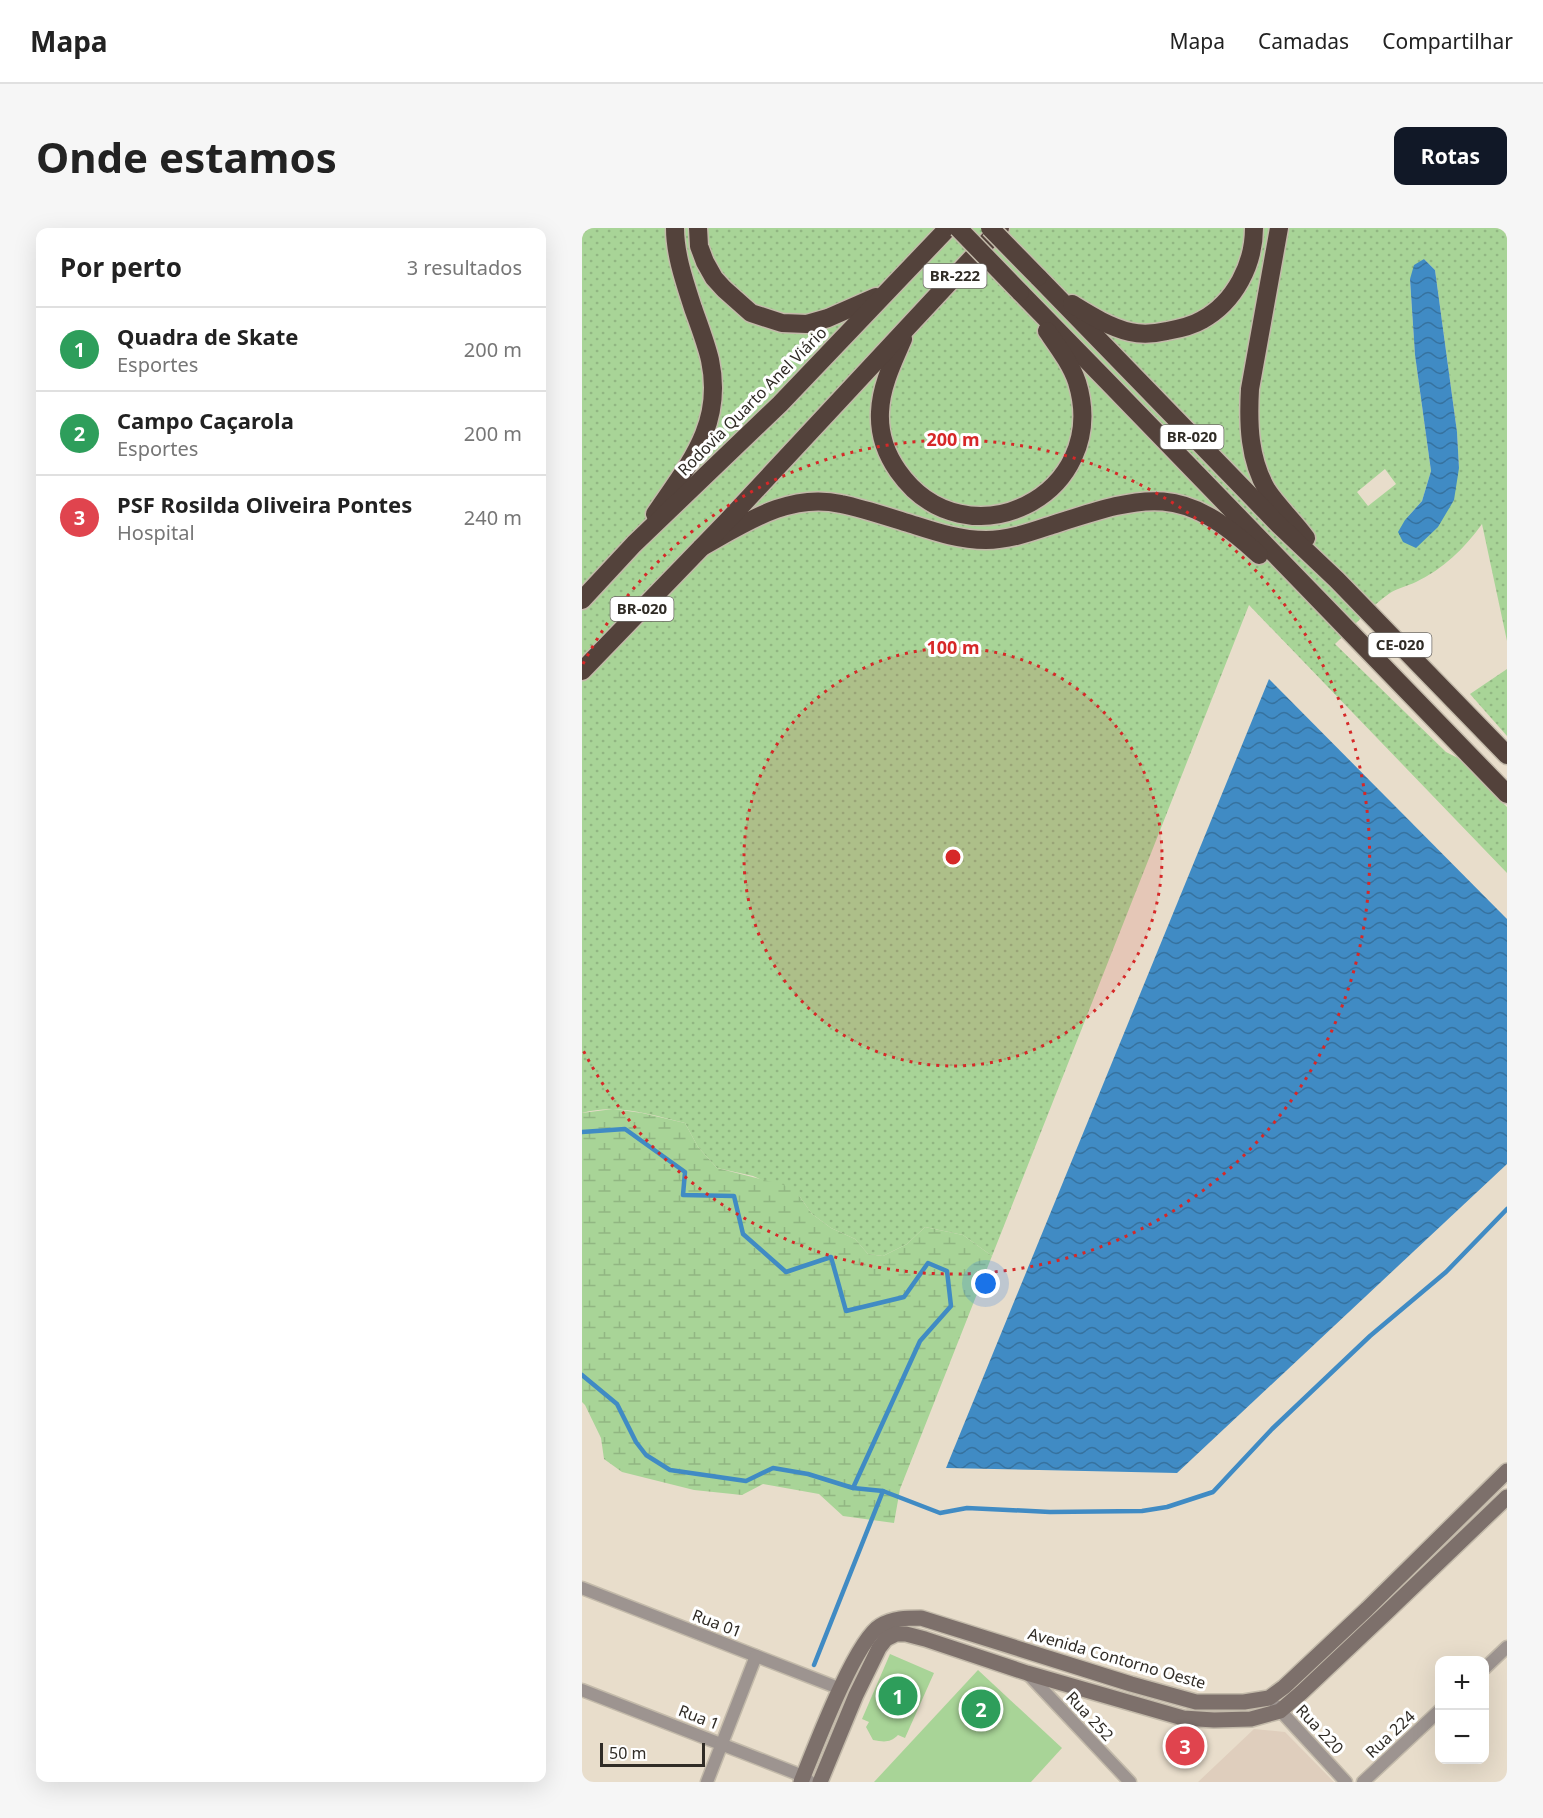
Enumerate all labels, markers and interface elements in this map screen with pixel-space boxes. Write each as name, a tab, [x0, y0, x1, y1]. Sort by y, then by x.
text: Mapa	[30, 22, 108, 60]
text: Mapa	[1169, 27, 1225, 55]
text: Camadas	[1258, 27, 1349, 55]
text: Compartilhar	[1382, 27, 1513, 55]
button: Rotas	[1394, 127, 1507, 185]
text: Onde estamos	[36, 128, 337, 185]
text: Por perto	[60, 249, 182, 285]
text: 3 resultados	[407, 254, 522, 281]
road number: BR-222	[924, 264, 986, 288]
text: Quadra de Skate	[117, 321, 298, 351]
street label: Rodovia Quarto Anel Viário	[673, 322, 831, 480]
text: 1	[74, 336, 85, 363]
text: 200 m	[464, 336, 522, 363]
text: Esportes	[117, 351, 198, 378]
text: Campo Caçarola	[117, 405, 294, 435]
text: 2	[74, 420, 85, 447]
text: 200 m	[464, 420, 522, 447]
road number: BR-020	[1160, 425, 1224, 449]
text: 200 m	[926, 427, 980, 451]
text: Esportes	[117, 435, 198, 462]
text: PSF Rosilda Oliveira Pontes	[117, 489, 412, 519]
text: 3	[74, 504, 85, 531]
text: 240 m	[464, 504, 522, 531]
text: Hospital	[117, 519, 195, 546]
road number: BR-020	[610, 597, 674, 621]
road number: CE-020	[1368, 633, 1432, 657]
text: 100 m	[926, 635, 980, 659]
centre of rings	[943, 847, 963, 867]
your location	[971, 1269, 1000, 1298]
street label: Rua 01	[689, 1604, 745, 1642]
street label: Avenida Contorno Oeste	[1026, 1622, 1208, 1694]
map controls	[1435, 1656, 1489, 1764]
button: +	[1435, 1656, 1489, 1710]
pin: 1	[878, 1674, 918, 1718]
pin: 2	[962, 1686, 1000, 1732]
street label: Rua 252	[1061, 1686, 1119, 1746]
street label: Rua 1	[675, 1699, 723, 1735]
street label: Rua 220	[1291, 1699, 1349, 1759]
street label: Rua 224	[1360, 1705, 1420, 1763]
button: −	[1435, 1710, 1489, 1764]
pin: 3	[1166, 1724, 1204, 1768]
scale bar	[600, 1740, 705, 1768]
text: 50 m	[609, 1742, 646, 1764]

